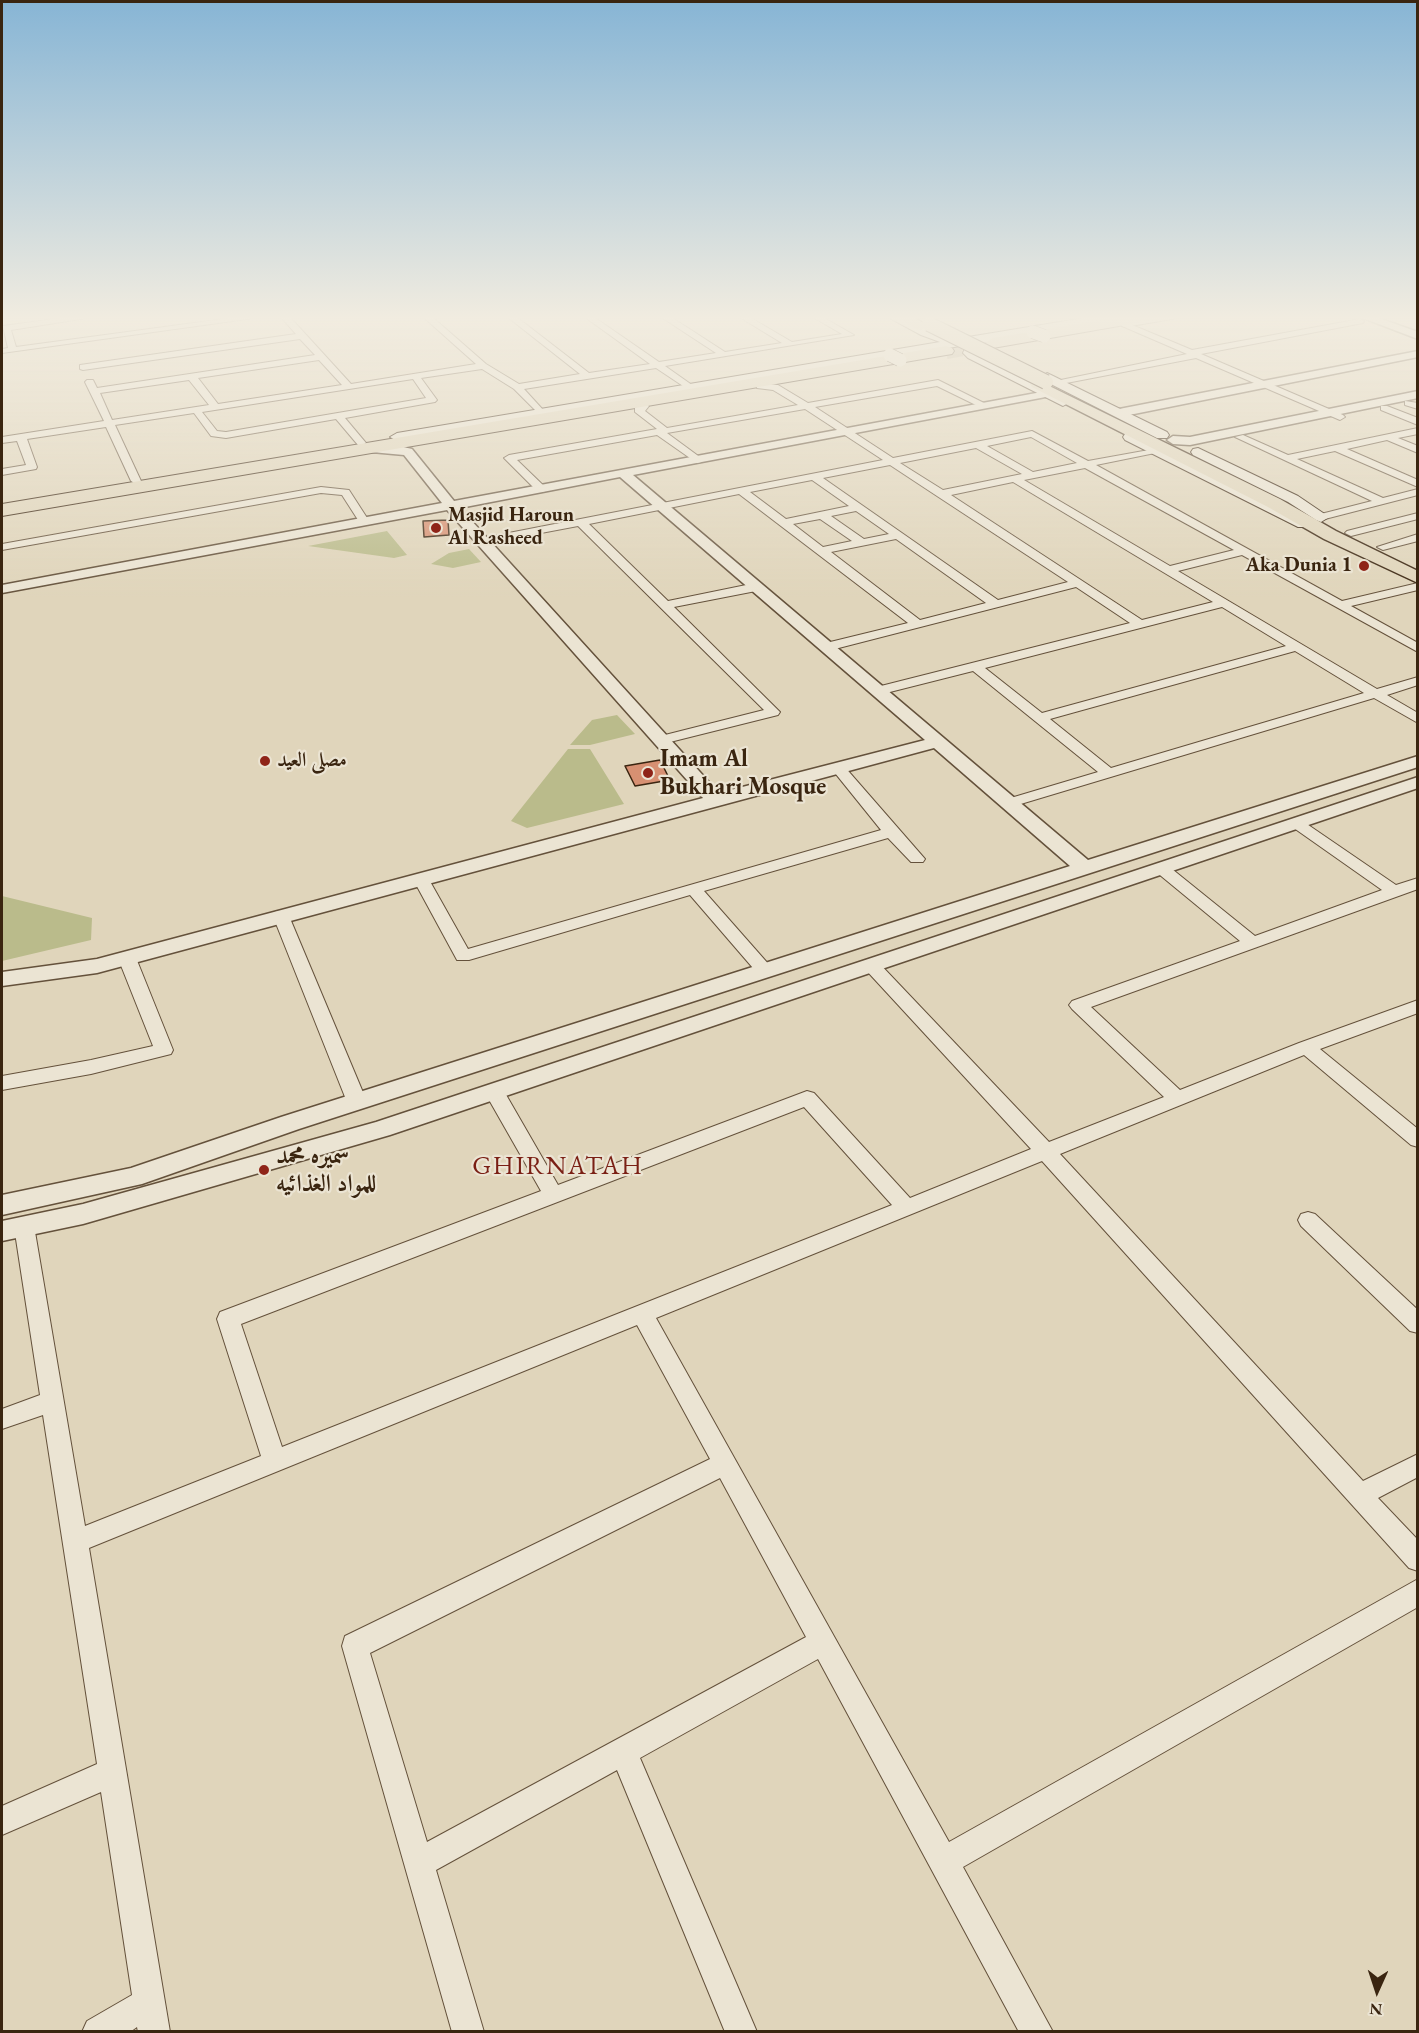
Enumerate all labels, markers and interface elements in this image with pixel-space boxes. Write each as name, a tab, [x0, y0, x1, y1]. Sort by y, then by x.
place label: Masjid Haroun Al Rasheed	[448, 504, 574, 551]
marker: Masjid Haroun Al Rasheed	[429, 521, 443, 535]
place label: Aka Dunia 1	[1246, 554, 1352, 578]
marker: Aka Dunia 1	[1357, 559, 1371, 573]
place label: Imam Al Bukhari Mosque	[660, 745, 826, 801]
place label: مصلى العيد	[277, 749, 347, 773]
marker: مصلى العيد	[258, 754, 272, 768]
marker: Imam Al Bukhari Mosque	[641, 766, 655, 780]
place label: سميره محمد للمواد الغذائيه	[276, 1142, 376, 1198]
district label: GHIRNATAH	[472, 1151, 644, 1183]
marker: سميره محمد للمواد الغذائيه	[257, 1163, 271, 1177]
north arrow	[1347, 1961, 1407, 2021]
text: N	[1369, 1999, 1383, 2020]

